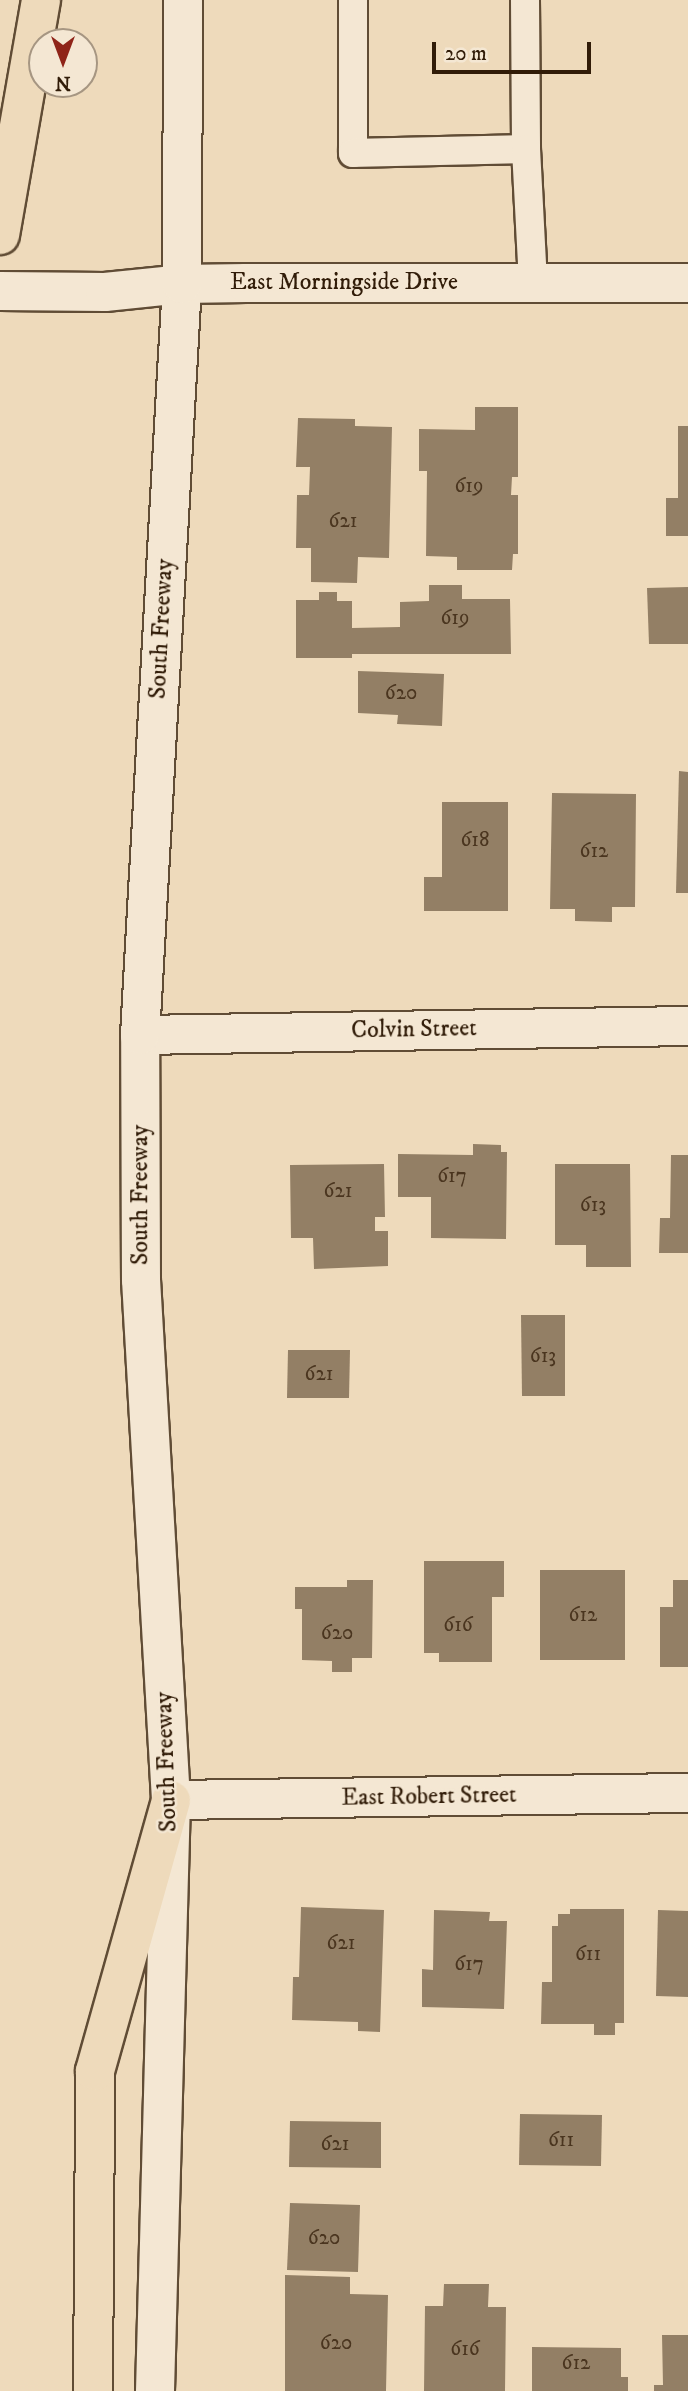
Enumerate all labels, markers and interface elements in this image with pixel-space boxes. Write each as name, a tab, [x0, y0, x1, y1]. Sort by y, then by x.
north arrow	[28, 28, 98, 98]
scale bar	[436, 28, 595, 72]
text: 20 m	[445, 41, 487, 67]
text: N	[55, 71, 71, 94]
street label: East Morningside Drive	[230, 269, 458, 297]
house number: 619	[455, 473, 483, 499]
house number: 621	[329, 508, 357, 534]
street label: South Freeway	[144, 558, 180, 700]
house number: 619	[441, 605, 469, 631]
house number: 620	[385, 680, 417, 706]
house number: 618	[460, 827, 490, 853]
house number: 612	[580, 838, 608, 864]
street label: Colvin Street	[351, 1015, 477, 1045]
street label: South Freeway	[127, 1125, 155, 1265]
house number: 617	[437, 1163, 467, 1189]
house number: 621	[324, 1178, 352, 1204]
house number: 613	[580, 1192, 606, 1218]
house number: 613	[530, 1343, 556, 1369]
house number: 621	[305, 1361, 333, 1387]
house number: 612	[569, 1602, 597, 1628]
house number: 616	[443, 1612, 473, 1638]
house number: 620	[321, 1620, 353, 1646]
street label: South Freeway	[150, 1691, 184, 1833]
street label: East Robert Street	[341, 1781, 517, 1813]
house number: 621	[327, 1930, 355, 1956]
house number: 611	[575, 1941, 601, 1967]
house number: 617	[454, 1951, 484, 1977]
house number: 611	[548, 2127, 574, 2153]
house number: 621	[321, 2131, 349, 2157]
house number: 620	[308, 2225, 340, 2251]
house number: 620	[320, 2330, 352, 2356]
house number: 616	[450, 2336, 480, 2362]
house number: 612	[562, 2350, 590, 2376]

